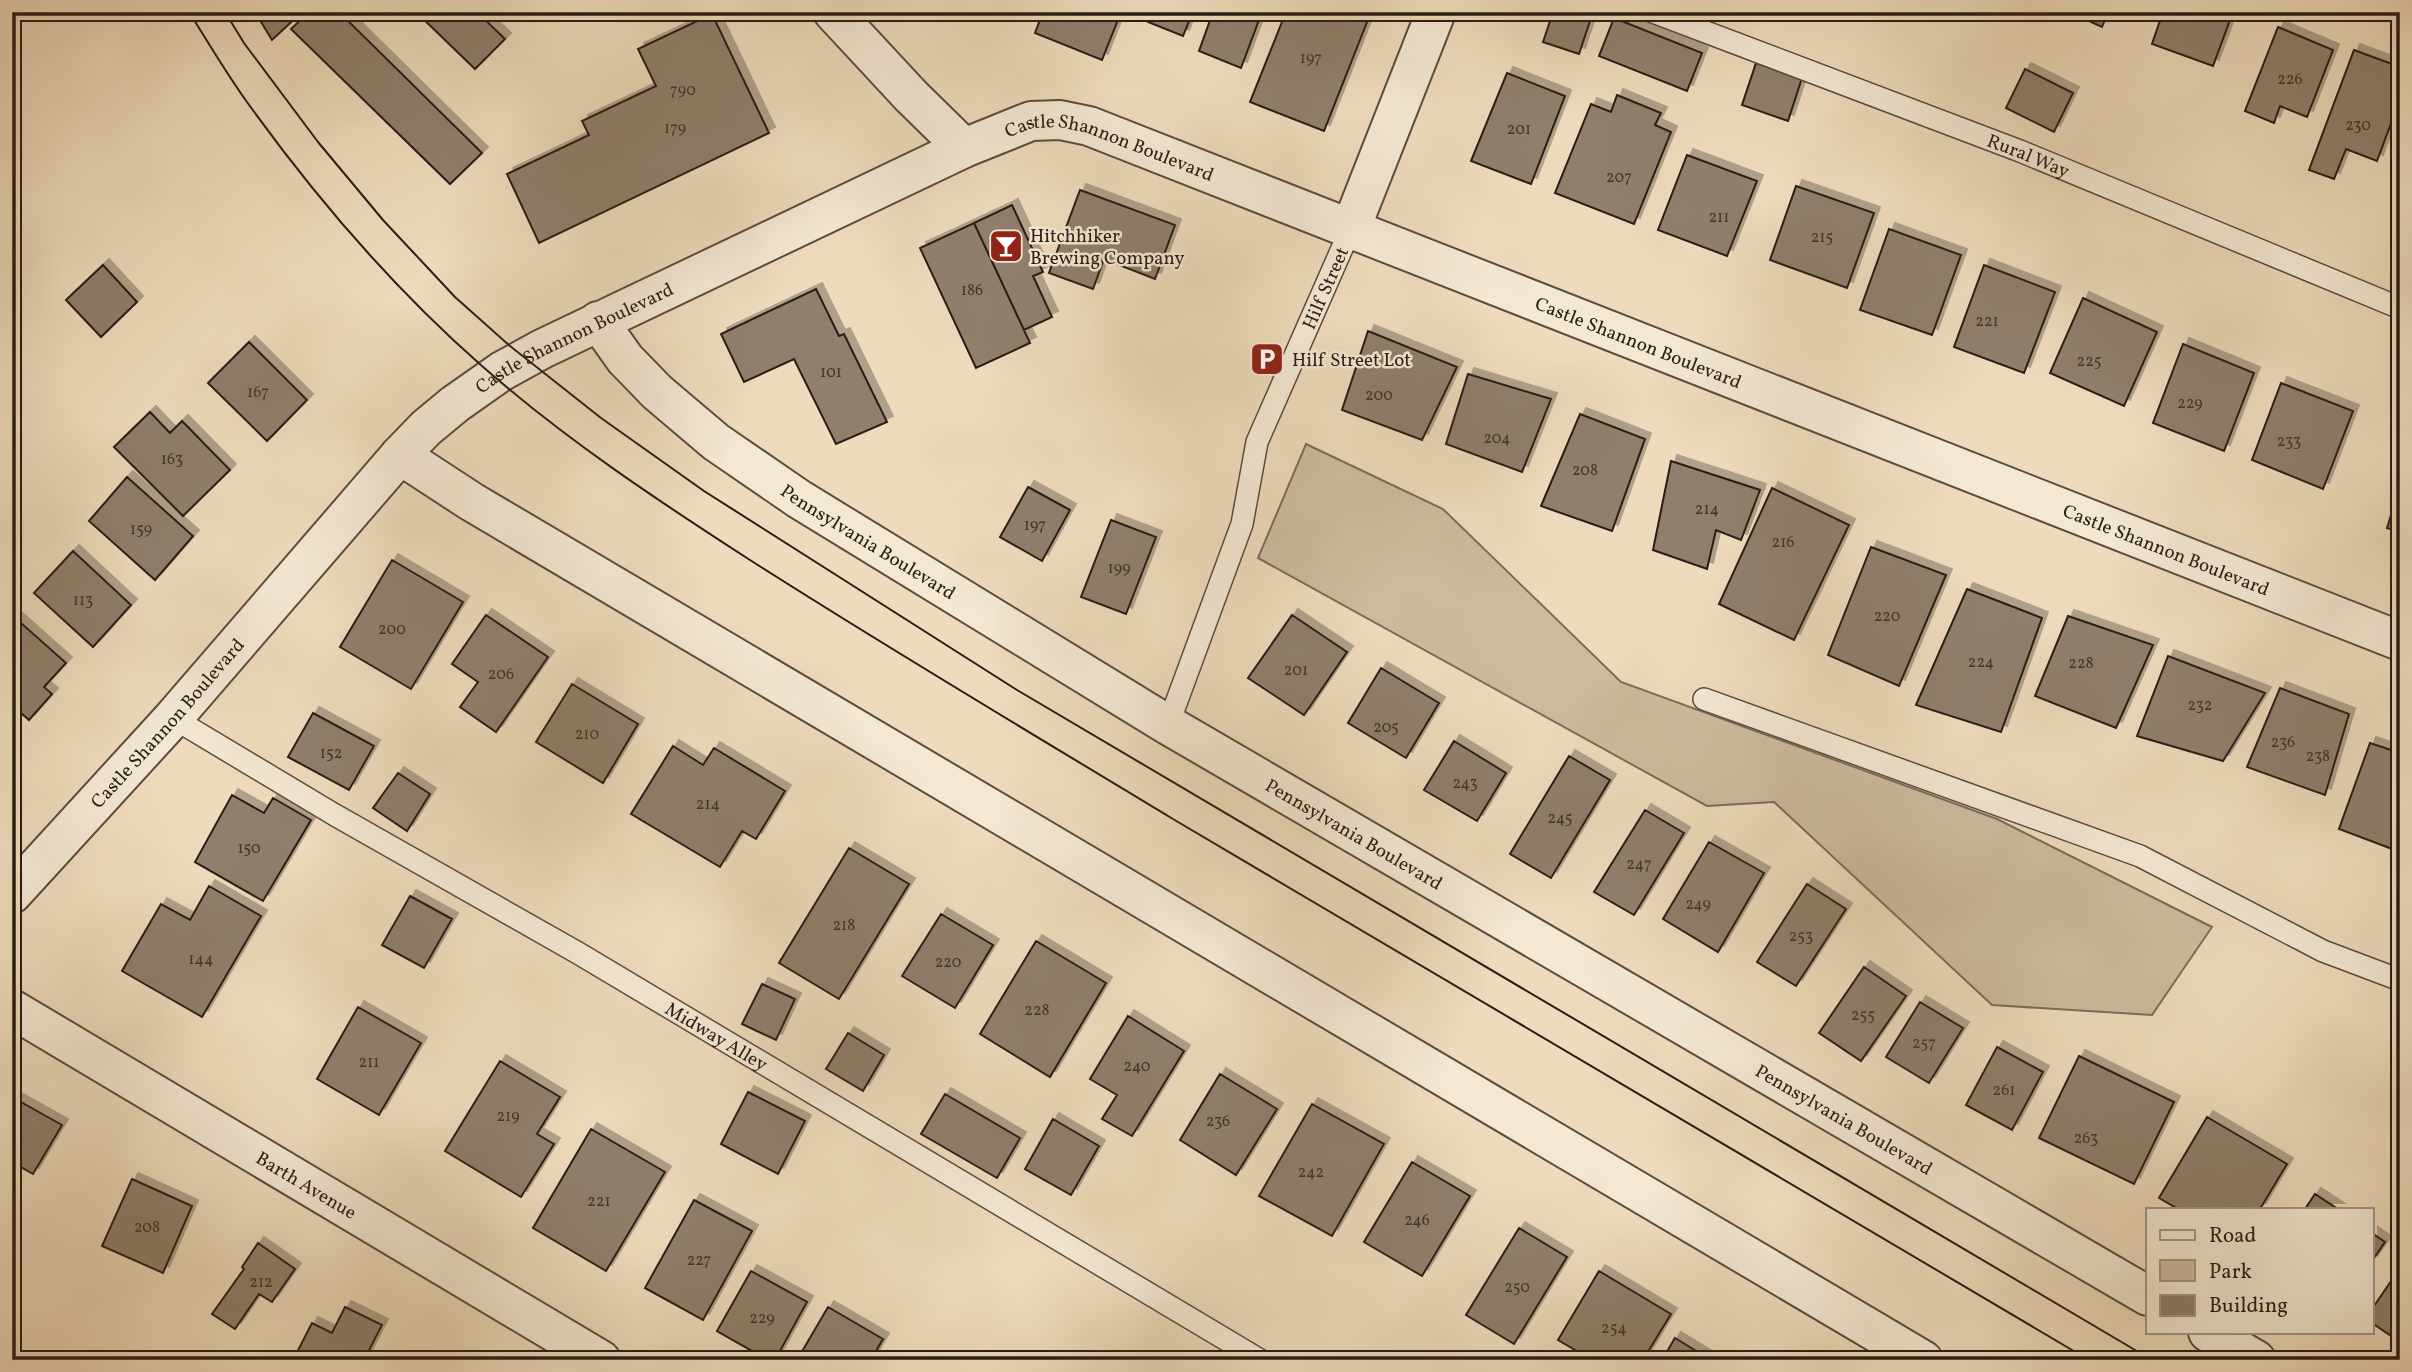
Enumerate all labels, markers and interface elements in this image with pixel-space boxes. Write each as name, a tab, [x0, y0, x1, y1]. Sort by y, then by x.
house number: 197	[1300, 48, 1322, 70]
house number: 226	[2277, 69, 2303, 91]
house number: 790	[670, 80, 696, 102]
street label: Castle Shannon Boulevard	[1001, 109, 1217, 189]
house number: 230	[2345, 115, 2371, 137]
house number: 179	[664, 118, 686, 140]
house number: 201	[1507, 119, 1531, 141]
street label: Rural Way	[1983, 129, 2073, 185]
house number: 207	[1606, 167, 1632, 189]
house number: 211	[1708, 207, 1730, 229]
place label: Hitchhiker Brewing Company	[1030, 224, 1184, 272]
bar icon: Hitchhiker Brewing Company	[987, 227, 1025, 265]
house number: 215	[1811, 227, 1833, 249]
street label: Hilf Street	[1297, 243, 1356, 334]
street label: Castle Shannon Boulevard	[471, 277, 678, 401]
house number: 186	[961, 280, 983, 302]
street label: Castle Shannon Boulevard	[1531, 291, 1745, 396]
house number: 221	[1975, 311, 1999, 333]
parking icon: Hilf Street Lot	[1248, 340, 1286, 378]
place label: Hilf Street Lot	[1292, 348, 1411, 374]
house number: 225	[2077, 351, 2101, 373]
house number: 101	[820, 362, 842, 384]
house number: 167	[247, 382, 269, 404]
house number: 200	[1365, 385, 1393, 407]
house number: 229	[2177, 393, 2203, 415]
house number: 204	[1483, 428, 1511, 450]
house number: 233	[2277, 431, 2301, 453]
house number: 163	[161, 449, 183, 471]
house number: 208	[1572, 460, 1598, 482]
street label: Pennsylvania Boulevard	[775, 479, 960, 607]
house number: 214	[1695, 499, 1719, 521]
street label: Castle Shannon Boulevard	[2059, 499, 2273, 603]
house number: 197	[1024, 515, 1046, 537]
house number: 159	[130, 519, 152, 541]
house number: 216	[1772, 532, 1794, 554]
house number: 199	[1108, 558, 1130, 580]
house number: 113	[73, 590, 93, 612]
house number: 220	[1874, 606, 1900, 628]
house number: 200	[378, 619, 406, 641]
street label: Castle Shannon Boulevard	[86, 633, 251, 815]
house number: 224	[1968, 652, 1994, 674]
house number: 228	[2068, 653, 2094, 675]
house number: 201	[1284, 660, 1308, 682]
house number: 206	[488, 664, 514, 686]
house number: 232	[2188, 695, 2212, 717]
house number: 205	[1373, 717, 1399, 739]
house number: 210	[575, 724, 599, 746]
house number: 236	[2271, 732, 2295, 754]
house number: 152	[320, 743, 342, 765]
house number: 238	[2306, 746, 2330, 768]
street label: Pennsylvania Boulevard	[1260, 773, 1447, 897]
house number: 243	[1452, 773, 1478, 795]
house number: 214	[696, 794, 720, 816]
house number: 245	[1548, 808, 1572, 830]
house number: 150	[237, 838, 261, 860]
house number: 247	[1626, 854, 1652, 876]
house number: 249	[1685, 894, 1711, 916]
house number: 218	[833, 915, 855, 937]
house number: 253	[1789, 926, 1813, 948]
house number: 144	[188, 949, 214, 971]
house number: 220	[935, 952, 961, 974]
street label: Midway Alley	[660, 997, 772, 1078]
house number: 228	[1024, 1000, 1050, 1022]
house number: 255	[1851, 1005, 1875, 1027]
house number: 257	[1912, 1033, 1936, 1055]
house number: 211	[358, 1052, 380, 1074]
house number: 240	[1124, 1056, 1150, 1078]
street label: Pennsylvania Boulevard	[1750, 1059, 1937, 1183]
house number: 261	[1993, 1080, 2015, 1102]
house number: 219	[496, 1106, 520, 1128]
house number: 236	[1206, 1111, 1230, 1133]
house number: 263	[2074, 1128, 2098, 1150]
street label: Barth Avenue	[250, 1146, 361, 1226]
house number: 242	[1298, 1162, 1324, 1184]
house number: 221	[587, 1191, 611, 1213]
legend	[2146, 1208, 2374, 1334]
house number: 246	[1404, 1210, 1430, 1232]
house number: 208	[134, 1217, 160, 1239]
text: Road	[2209, 1222, 2256, 1251]
house number: 227	[687, 1250, 712, 1272]
text: Park	[2209, 1258, 2252, 1287]
house number: 212	[249, 1272, 273, 1294]
house number: 250	[1504, 1277, 1530, 1299]
text: Building	[2209, 1292, 2288, 1321]
house number: 229	[749, 1308, 775, 1330]
house number: 254	[1601, 1318, 1627, 1340]

